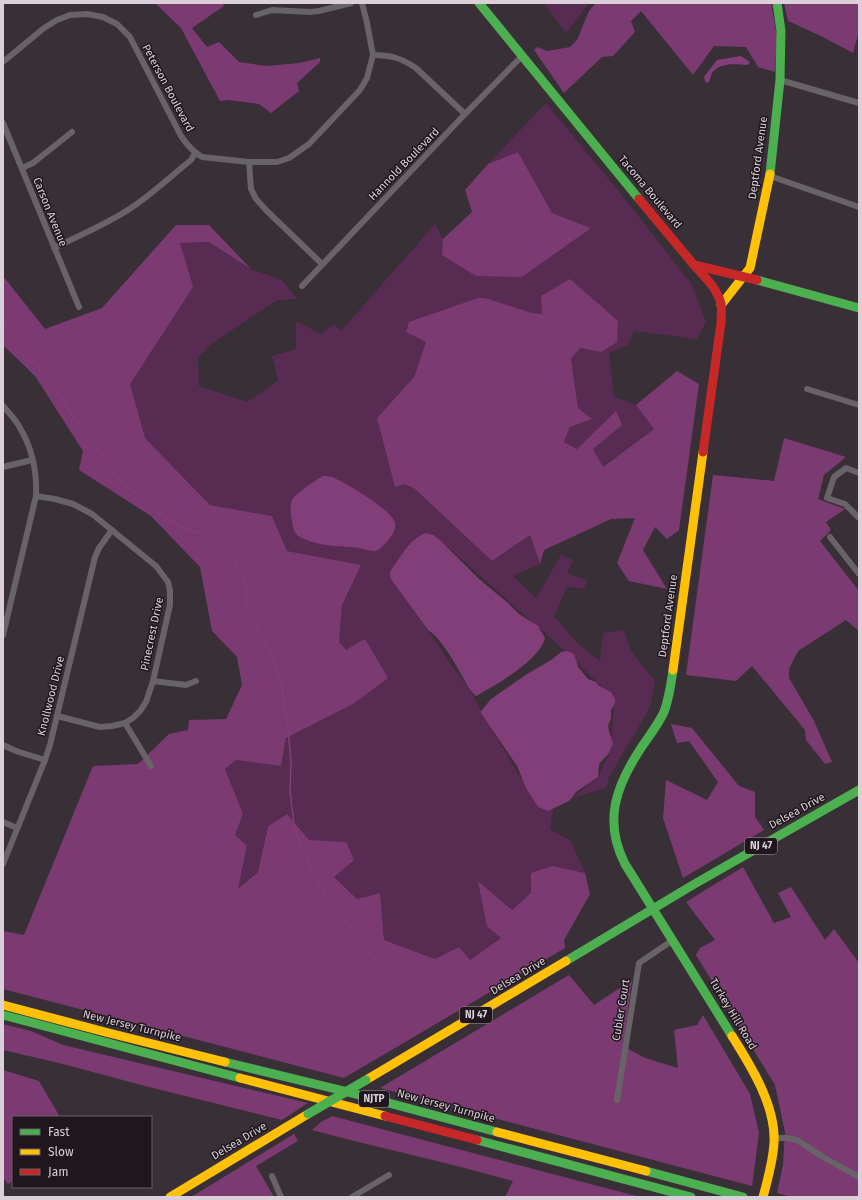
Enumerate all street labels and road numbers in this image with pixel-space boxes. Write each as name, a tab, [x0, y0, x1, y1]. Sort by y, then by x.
street label: Peterson Boulevard	[139, 42, 197, 134]
street label: Deptford Avenue	[746, 116, 770, 200]
street label: Hannold Boulevard	[366, 125, 442, 203]
street label: Tacoma Boulevard	[616, 153, 684, 231]
street label: Carson Avenue	[30, 175, 70, 249]
street label: Deptford Avenue	[656, 574, 680, 658]
street label: Pinecrest Drive	[138, 596, 166, 672]
street label: Knollwood Drive	[35, 655, 67, 737]
street label: Delsea Drive	[767, 790, 827, 832]
road number: NJ 47	[745, 838, 777, 854]
street label: Delsea Drive	[488, 954, 548, 998]
street label: Turkey Hill Road	[707, 976, 759, 1052]
street label: Cubler Court	[610, 978, 632, 1042]
road number: NJ 47	[460, 1007, 492, 1023]
street label: New Jersey Turnpike	[82, 1008, 182, 1044]
street label: New Jersey Turnpike	[396, 1087, 496, 1125]
road number: NJTP	[359, 1091, 389, 1107]
street label: Delsea Drive	[209, 1119, 269, 1163]

